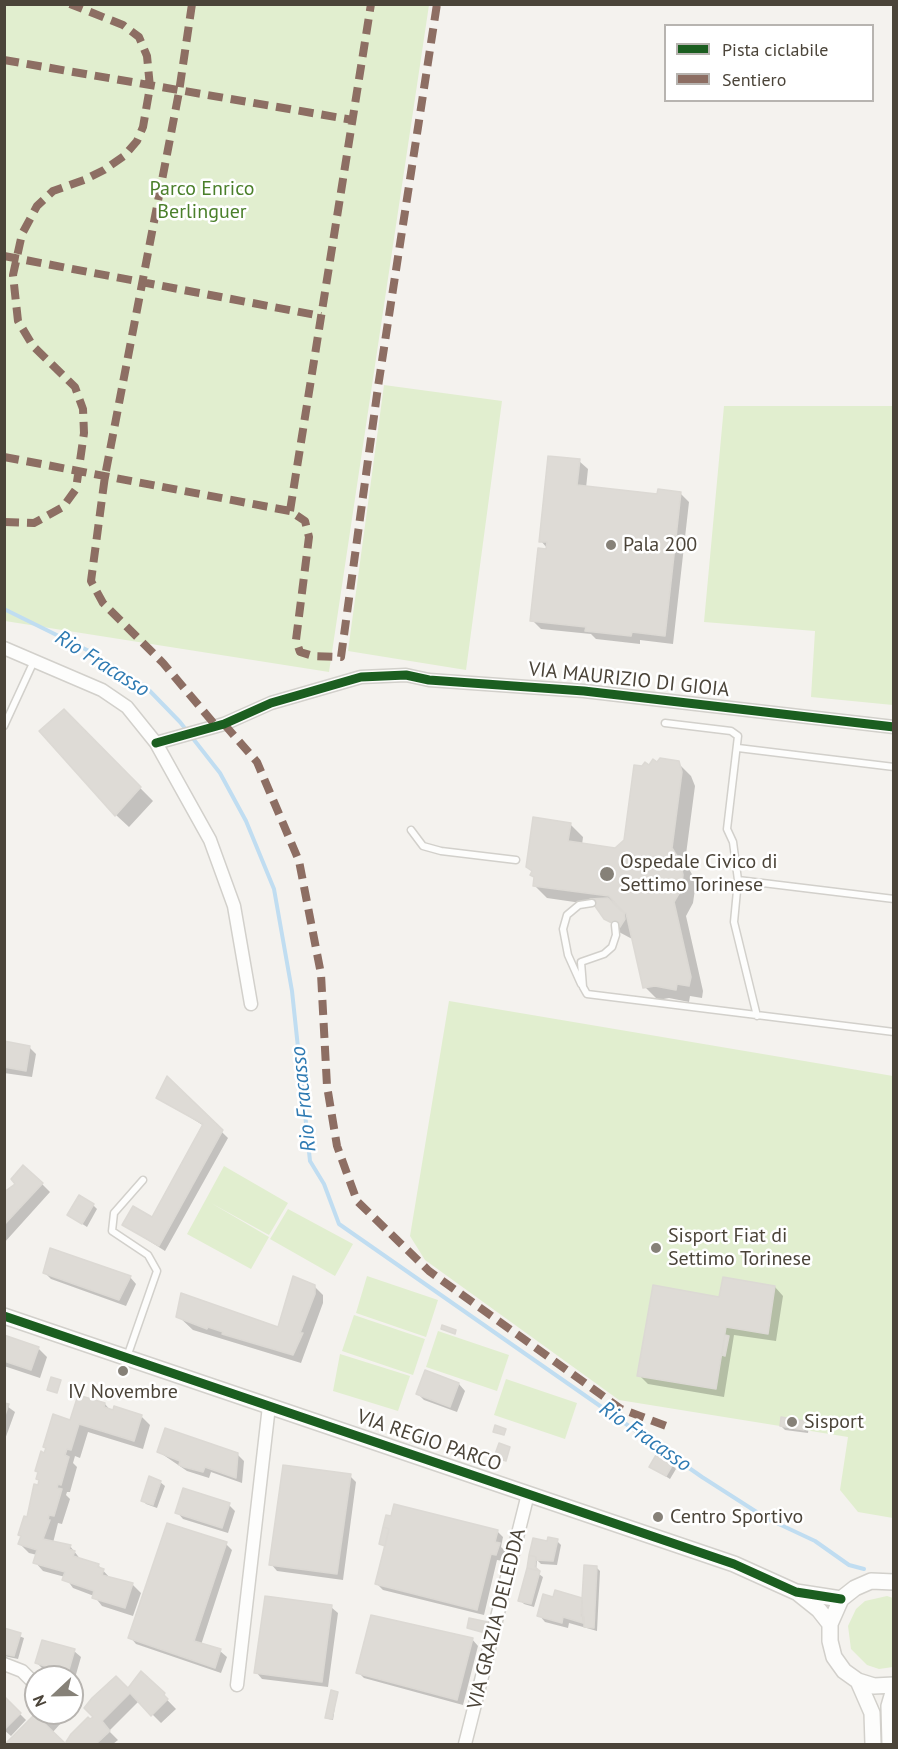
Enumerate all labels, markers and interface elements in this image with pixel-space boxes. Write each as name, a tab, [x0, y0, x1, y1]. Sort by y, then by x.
legend	[664, 24, 874, 102]
text: Pista ciclabile	[722, 38, 829, 61]
text: Sentiero	[722, 68, 786, 91]
park label: Parco Enrico Berlinguer	[150, 177, 254, 224]
place label: Pala 200	[623, 533, 697, 557]
marker: Pala 200	[604, 538, 618, 552]
water label: Rio Fracasso	[50, 625, 154, 703]
street label: VIA MAURIZIO DI GIOIA	[527, 658, 731, 702]
place label: Ospedale Civico di Settimo Torinese	[620, 850, 778, 897]
marker: Ospedale Civico di Settimo Torinese	[598, 865, 616, 883]
water label: Rio Fracasso	[286, 1045, 322, 1153]
place label: Sisport Fiat di Settimo Torinese	[668, 1224, 811, 1271]
marker: Sisport Fiat di Settimo Torinese	[649, 1241, 663, 1255]
marker: IV Novembre	[116, 1364, 130, 1378]
place label: IV Novembre	[68, 1380, 178, 1404]
water label: Rio Fracasso	[594, 1396, 696, 1478]
street label: VIA REGIO PARCO	[354, 1405, 504, 1477]
place label: Sisport	[804, 1410, 864, 1434]
marker: Sisport	[785, 1415, 799, 1429]
place label: Centro Sportivo	[670, 1505, 803, 1529]
marker: Centro Sportivo	[651, 1510, 665, 1524]
street label: VIA GRAZIA DELEDDA	[463, 1526, 531, 1712]
north arrow	[24, 1665, 84, 1725]
text: N	[28, 1692, 50, 1710]

